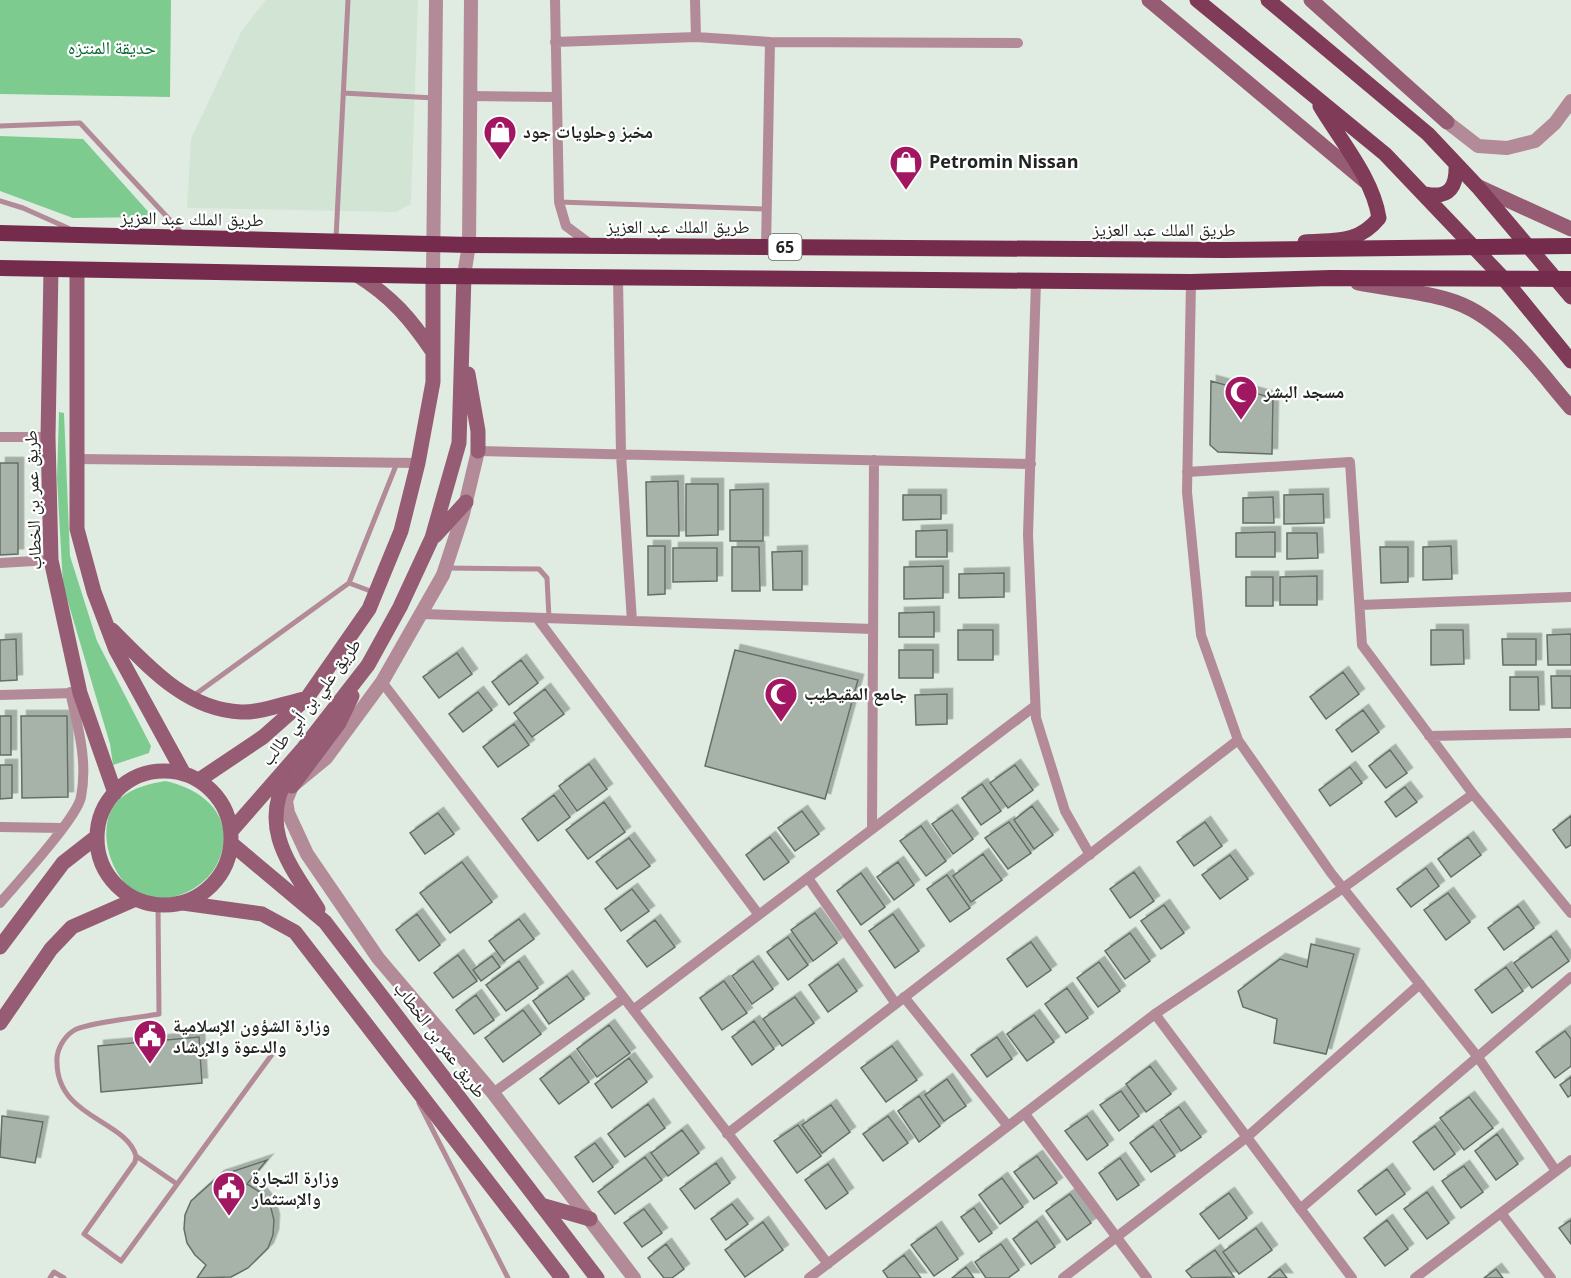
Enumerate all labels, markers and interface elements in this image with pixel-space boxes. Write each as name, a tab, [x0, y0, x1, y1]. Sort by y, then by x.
park label: حديقة المنتزه	[68, 35, 156, 59]
shop icon: مخبز وحلويات جود	[482, 114, 518, 161]
place label: مخبز وحلويات جود	[523, 119, 653, 143]
shop icon: Petromin Nissan	[888, 144, 924, 191]
place label: Petromin Nissan	[929, 149, 1078, 173]
street label: طريق الملك عبد العزيز	[119, 205, 264, 231]
street label: طريق الملك عبد العزيز	[605, 214, 750, 238]
street label: طريق الملك عبد العزيز	[1091, 217, 1236, 241]
road number: 65	[768, 234, 802, 260]
mosque icon: مسجد البشر	[1223, 374, 1259, 421]
place label: مسجد البشر	[1263, 379, 1344, 403]
street label: طريق عمر بن الخطاب	[18, 430, 46, 570]
street label: طريق علي بن أبي طالب	[254, 633, 369, 772]
mosque icon: جامع المقيطيب	[763, 676, 799, 723]
place label: جامع المقيطيب	[804, 681, 907, 706]
street label: طريق عمر بن الخطاب	[389, 976, 493, 1103]
place label: وزارة الشؤون الإسلامية والدعوة والإرشاد	[173, 1013, 330, 1058]
public building icon: وزارة الشؤون الإسلامية والدعوة والإرشاد	[132, 1018, 168, 1065]
place label: وزارة التجارة والإستثمار	[251, 1165, 339, 1210]
public building icon: وزارة التجارة والإستثمار	[211, 1170, 247, 1217]

